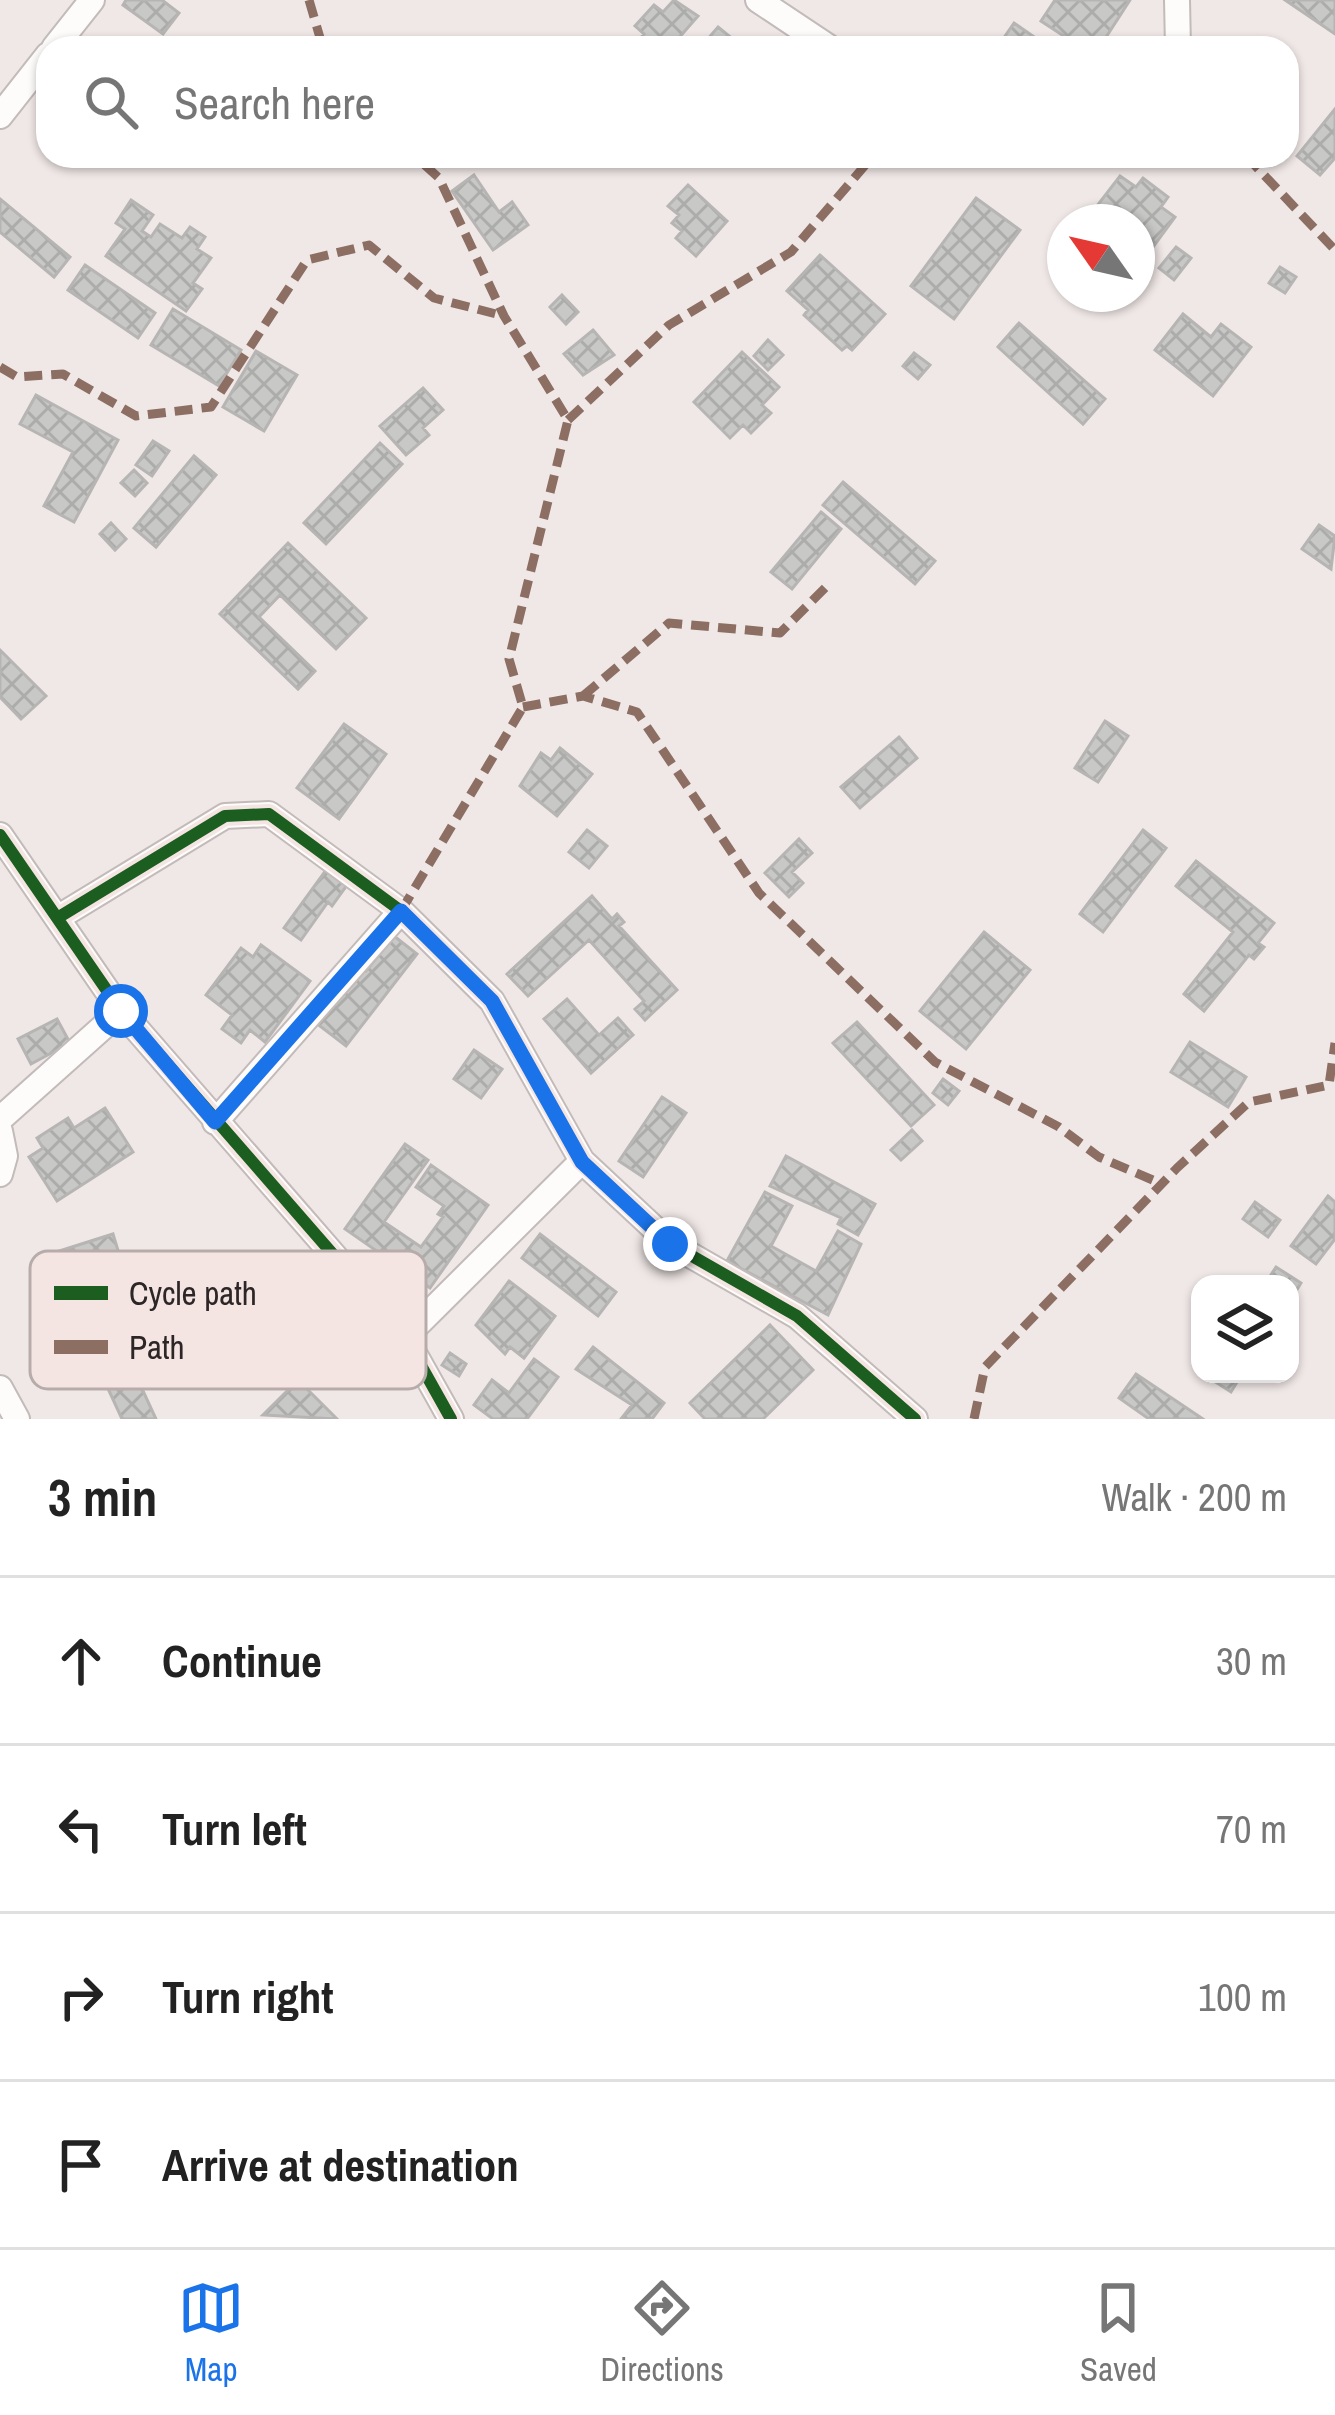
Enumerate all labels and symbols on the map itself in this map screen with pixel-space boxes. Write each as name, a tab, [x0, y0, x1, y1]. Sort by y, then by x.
north arrow	[1047, 204, 1155, 312]
route start	[94, 984, 148, 1038]
route end	[643, 1217, 697, 1271]
legend	[30, 1251, 426, 1389]
text: Cycle path	[129, 1271, 257, 1315]
text: Path	[129, 1325, 185, 1369]

